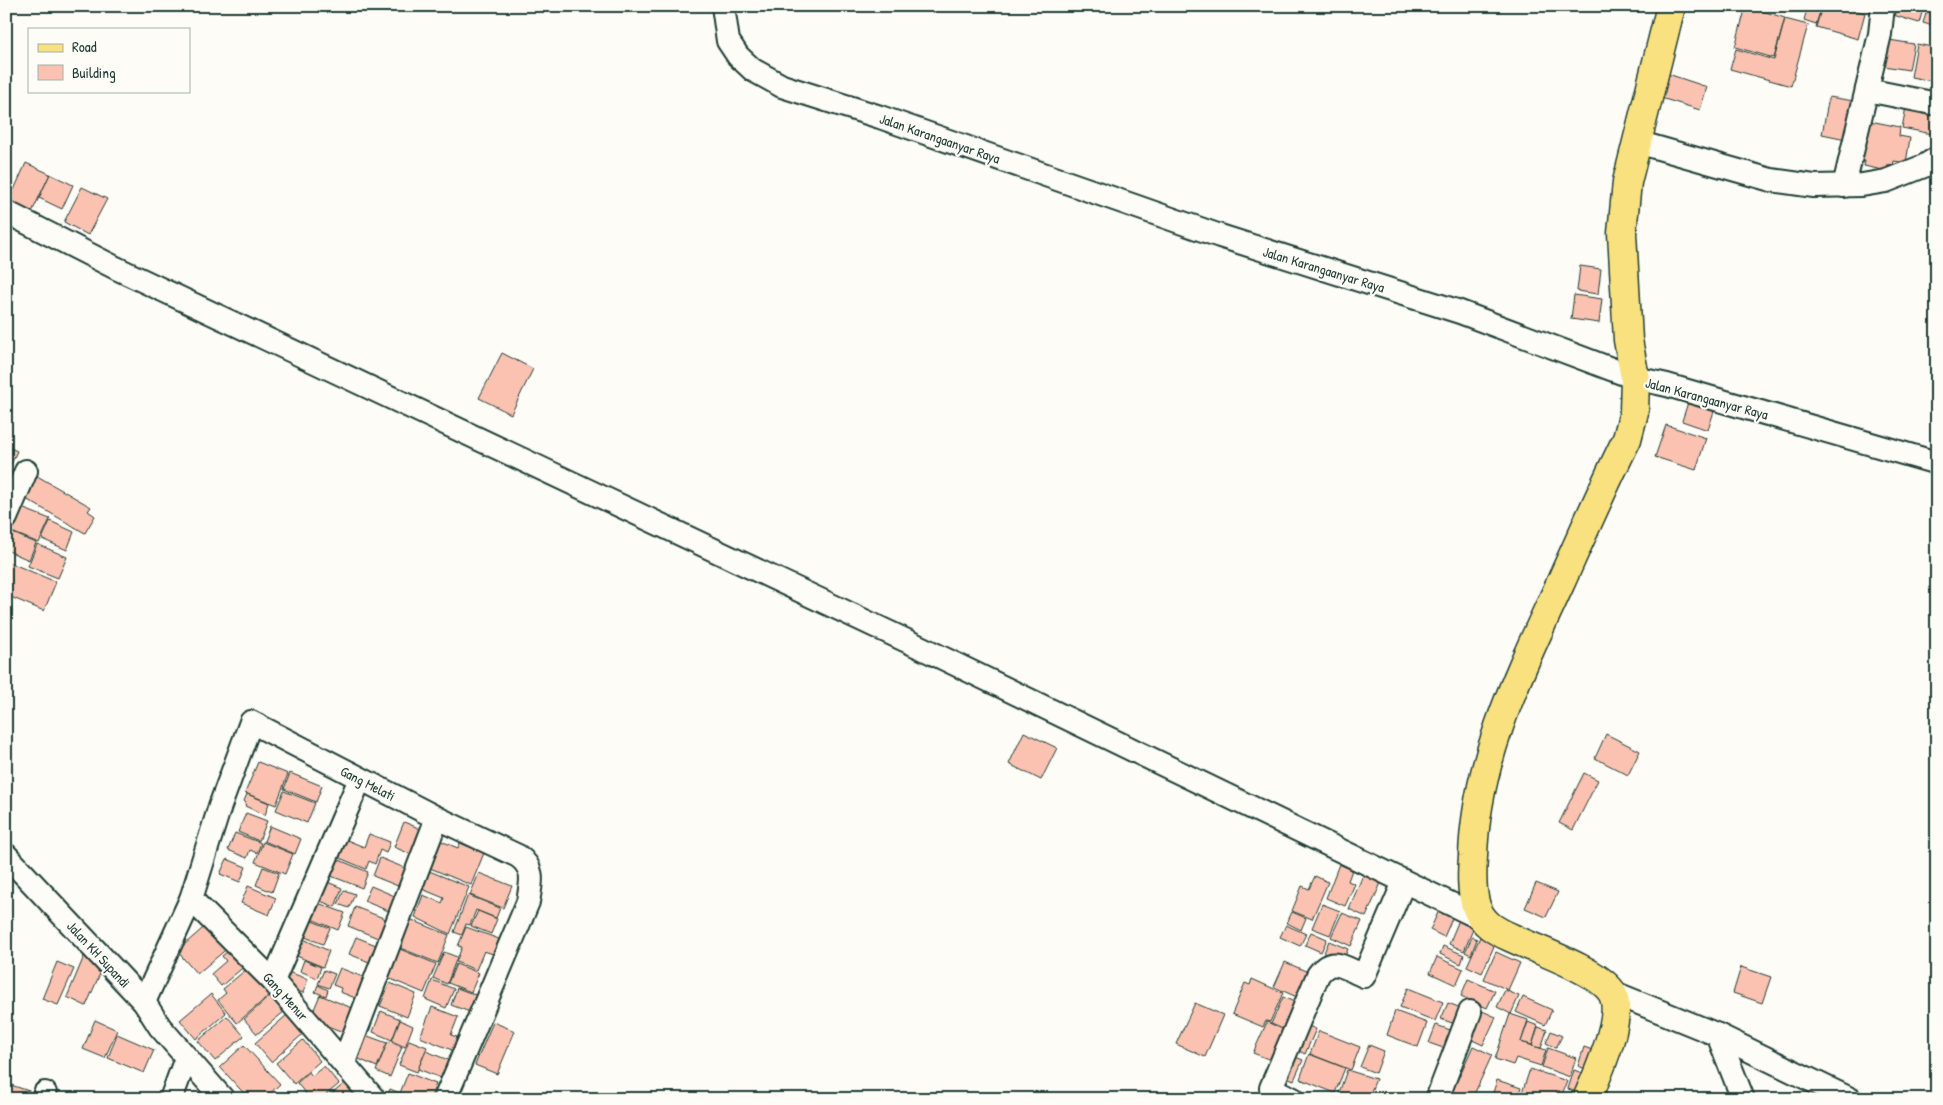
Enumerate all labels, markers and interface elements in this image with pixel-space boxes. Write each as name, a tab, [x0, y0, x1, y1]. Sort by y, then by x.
legend	[28, 28, 190, 92]
text: Road	[72, 36, 97, 57]
text: Building	[72, 62, 116, 83]
street label: Jalan Karangaanyar Raya	[877, 108, 1003, 169]
street label: Jalan Karangaanyar Raya	[1261, 241, 1388, 298]
street label: Jalan Karangaanyar Raya	[1643, 372, 1771, 425]
street label: Gang Melati	[337, 761, 399, 806]
street label: Jalan KH Supandi	[62, 916, 135, 992]
street label: Gang Menur	[258, 968, 313, 1025]

